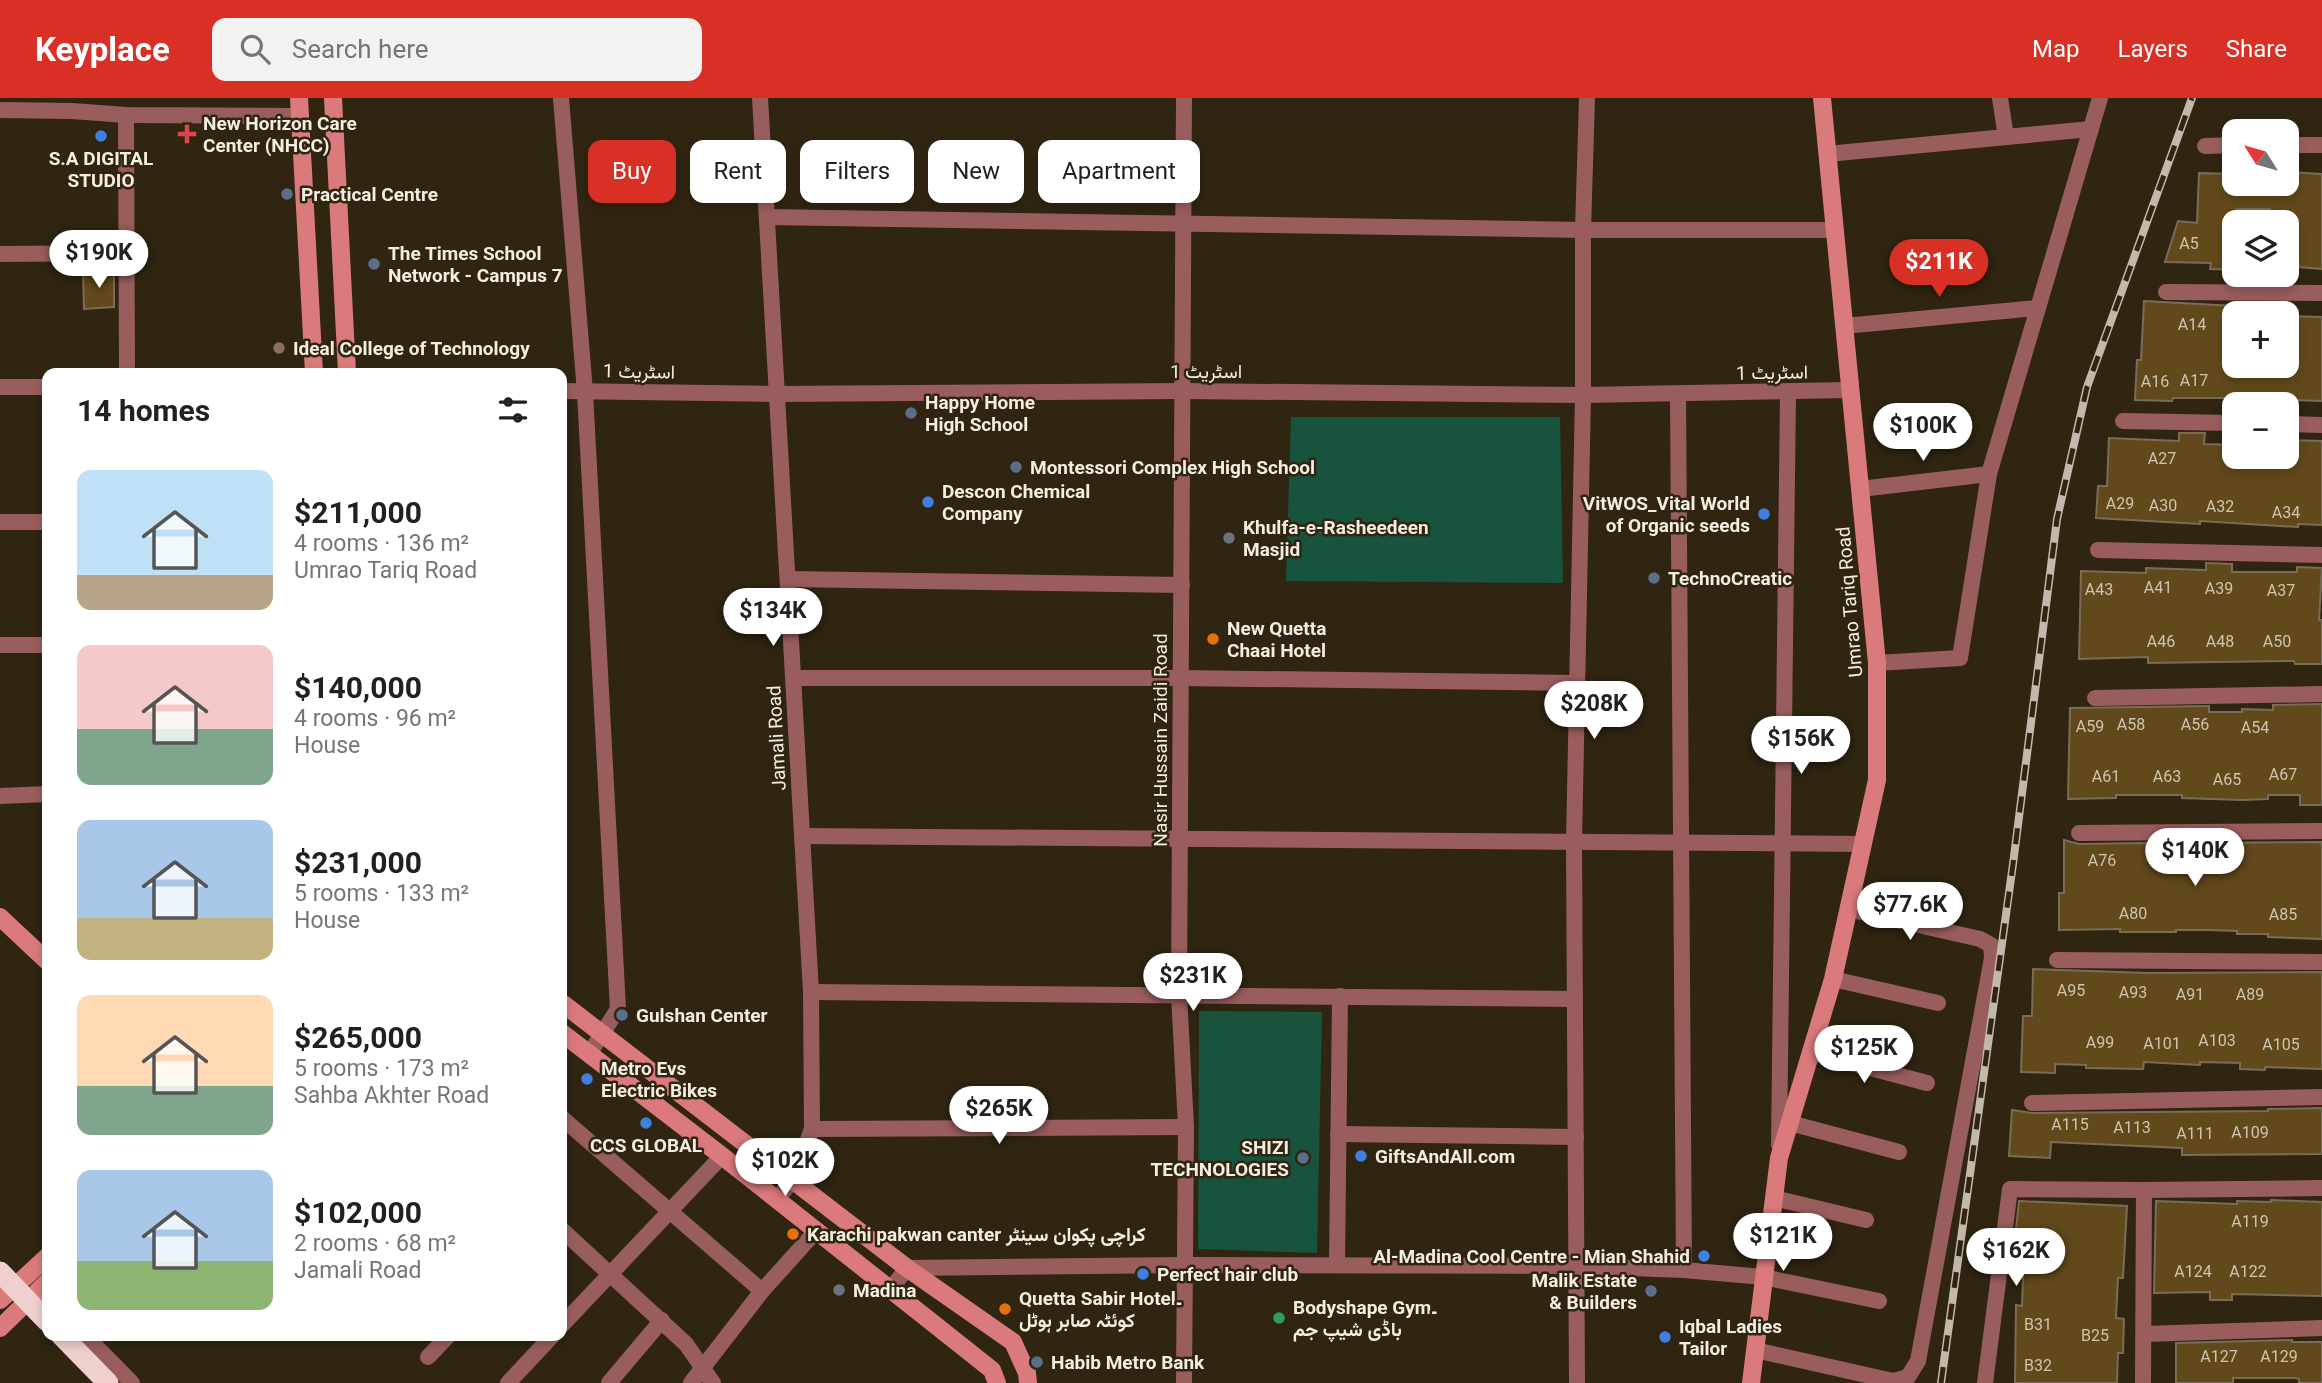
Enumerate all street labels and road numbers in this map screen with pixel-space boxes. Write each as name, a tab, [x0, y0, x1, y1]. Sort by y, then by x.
street label: اسٹریٹ 1	[603, 359, 675, 384]
street label: اسٹریٹ 1	[1170, 360, 1242, 383]
street label: اسٹریٹ 1	[1736, 360, 1808, 385]
street label: Umrao Tariq Road	[1831, 526, 1868, 678]
street label: Nasir Hussain Zaidi Road	[1149, 633, 1172, 847]
street label: Jamali Road	[762, 685, 791, 791]

